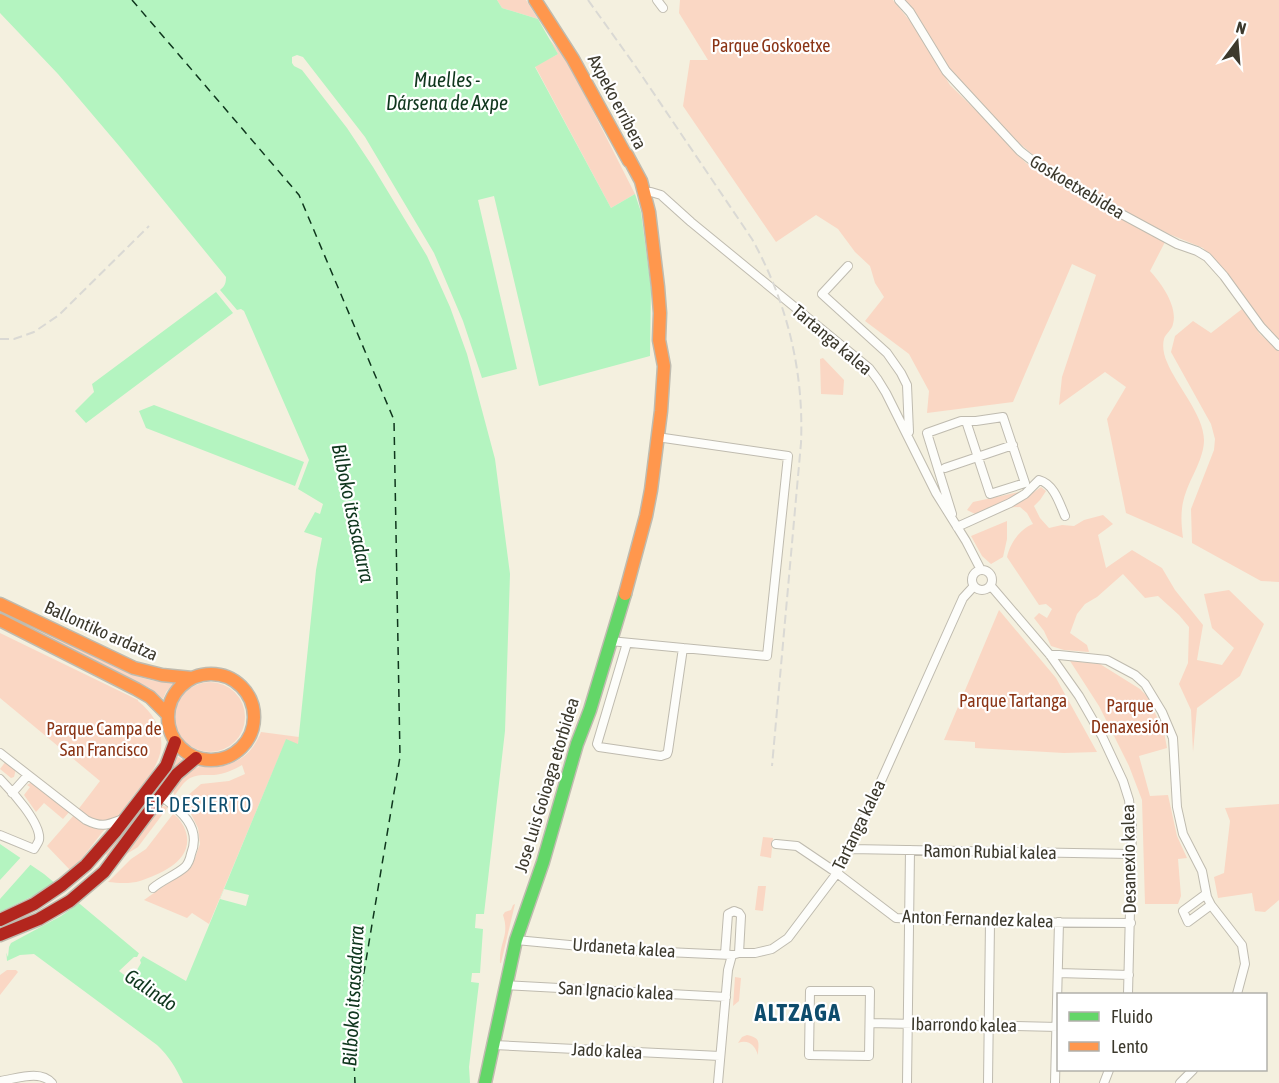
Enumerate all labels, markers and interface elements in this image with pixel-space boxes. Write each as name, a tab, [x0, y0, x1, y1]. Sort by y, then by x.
north arrow	[1207, 12, 1267, 72]
text: N	[1234, 18, 1248, 38]
park label: Parque Goskoetxe	[712, 35, 831, 56]
street label: Axpeko erribera	[584, 51, 651, 153]
water label: Muelles - Dársena de Axpe	[386, 68, 508, 114]
street label: Goskoetxebidea	[1026, 150, 1128, 223]
street label: Tartanga kalea	[788, 300, 877, 379]
water label: Bilboko itsasadarra	[328, 441, 379, 584]
street label: Ballontiko ardatza	[41, 596, 161, 665]
park label: Parque Tartanga	[959, 690, 1067, 711]
street label: Jose Luis Goioaga etorbidea	[510, 695, 583, 875]
park label: Parque Denaxesión	[1091, 695, 1169, 737]
park label: Parque Campa de San Francisco	[46, 718, 162, 760]
street label: Tartanga kalea	[828, 776, 889, 873]
district label: EL DESIERTO	[145, 793, 253, 816]
street label: Desanexio kalea	[1117, 804, 1140, 914]
street label: Ramon Rubial kalea	[923, 840, 1057, 863]
street label: Anton Fernandez kalea	[902, 905, 1054, 932]
water label: Bilboko itsasadarra	[337, 925, 368, 1067]
street label: Urdaneta kalea	[572, 933, 676, 962]
water label: Galindo	[121, 964, 182, 1015]
street label: San Ignacio kalea	[558, 977, 674, 1004]
legend	[1057, 993, 1267, 1071]
district label: ALTZAGA	[754, 999, 841, 1026]
text: Fluido	[1111, 1006, 1153, 1027]
street label: Ibarrondo kalea	[911, 1013, 1017, 1036]
text: Lento	[1111, 1036, 1148, 1057]
street label: Jado kalea	[571, 1038, 643, 1063]

